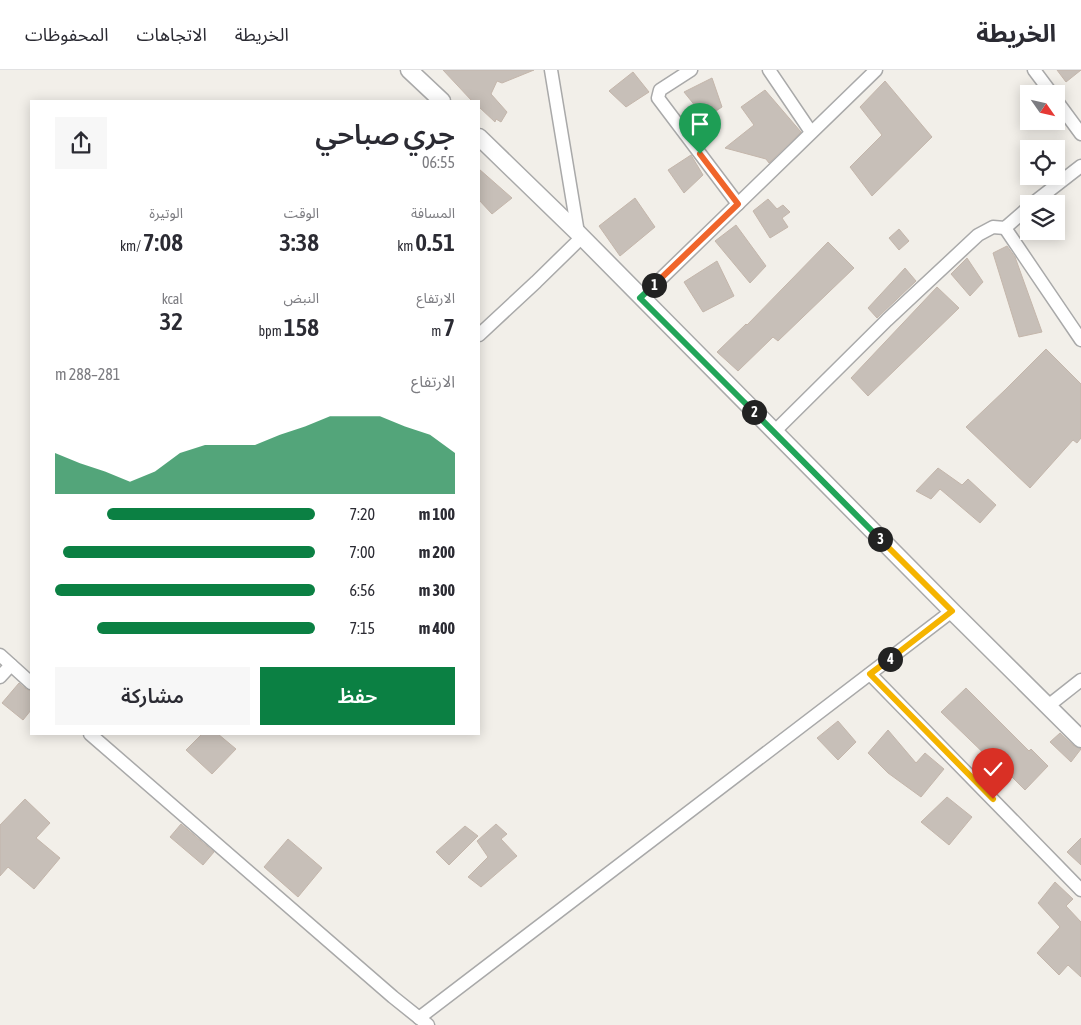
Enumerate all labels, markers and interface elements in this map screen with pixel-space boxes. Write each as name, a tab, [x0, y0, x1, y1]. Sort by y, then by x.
text: الخريطة	[976, 20, 1056, 47]
text: المحفوظات	[25, 24, 109, 45]
text: الاتجاهات	[137, 24, 207, 45]
text: الخريطة	[235, 24, 289, 45]
north arrow	[1020, 85, 1065, 130]
map controls	[1020, 85, 1065, 240]
pin	[679, 103, 721, 154]
icon: arrive	[686, 110, 714, 138]
button: share	[55, 117, 107, 169]
text: جري صباحي	[315, 118, 455, 150]
button: locate	[1020, 140, 1065, 185]
text: 06:55	[422, 153, 455, 171]
button: layers	[1020, 195, 1065, 240]
text: الوتيرة	[149, 205, 183, 221]
text: الوقت	[284, 205, 319, 221]
text: المسافة	[411, 205, 455, 221]
text: 7:08	[143, 228, 183, 256]
text: 3:38	[279, 228, 319, 256]
text: 0.51	[415, 228, 455, 256]
text: /km	[120, 238, 143, 254]
text: km	[397, 238, 415, 254]
pin: 1	[642, 272, 666, 298]
text: 1	[651, 277, 658, 293]
text: النبض	[283, 290, 319, 306]
text: الارتفاع	[417, 290, 455, 306]
text: kcal	[162, 291, 183, 307]
text: 32	[159, 307, 183, 335]
text: 158	[284, 313, 319, 341]
text: 7	[443, 313, 455, 341]
text: bpm	[258, 323, 284, 339]
text: m	[431, 323, 443, 339]
text: 281–288 m	[55, 365, 120, 383]
text: الارتفاع	[411, 372, 455, 390]
pin: 2	[742, 400, 766, 424]
text: 2	[751, 404, 758, 420]
text: 7:20	[350, 505, 375, 523]
text: 100 m	[419, 505, 455, 523]
pin: 3	[868, 526, 892, 552]
text: 3	[877, 531, 884, 547]
text: 7:00	[349, 543, 375, 561]
text: 200 m	[419, 543, 455, 561]
text: 6:56	[350, 581, 375, 599]
text: 300 m	[419, 581, 455, 599]
text: 7:15	[350, 619, 375, 637]
text: 400 m	[419, 619, 455, 637]
pin: 4	[878, 646, 902, 672]
text: 4	[887, 651, 894, 667]
button: مشاركة	[55, 667, 250, 725]
button: حفظ	[260, 667, 455, 725]
pin	[972, 748, 1014, 799]
icon: check	[979, 755, 1007, 783]

